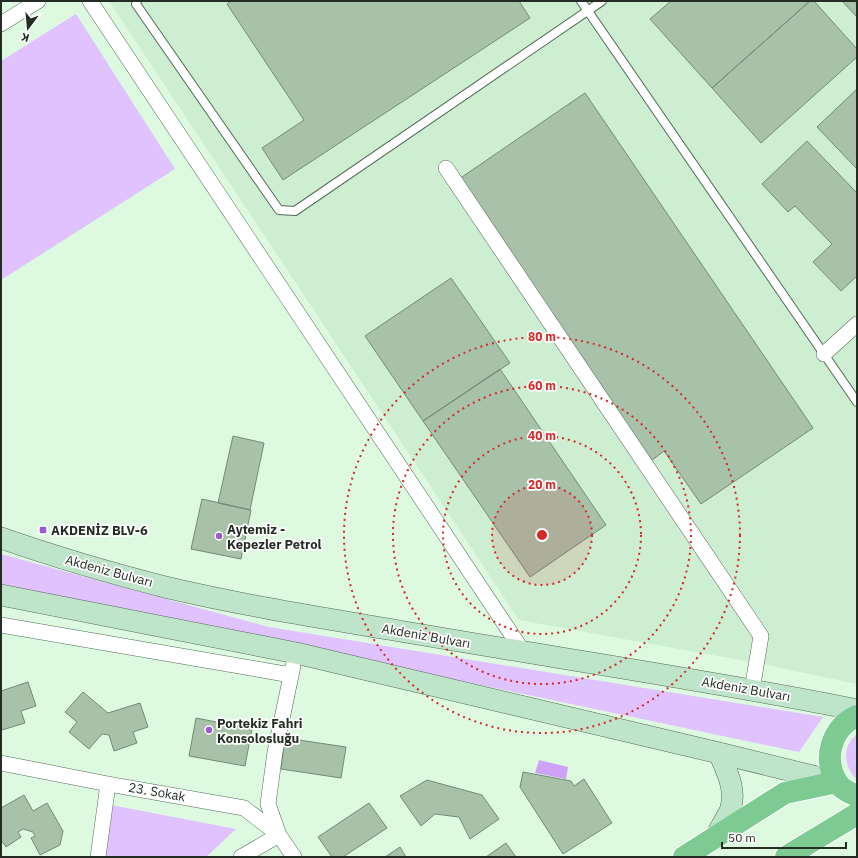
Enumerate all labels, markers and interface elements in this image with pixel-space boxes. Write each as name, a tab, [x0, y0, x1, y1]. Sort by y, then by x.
north arrow	[8, 8, 48, 48]
text: K	[19, 30, 31, 45]
text: 80 m	[528, 329, 556, 344]
text: 60 m	[528, 378, 556, 393]
text: 40 m	[528, 428, 556, 443]
text: 20 m	[528, 477, 556, 492]
place label: Aytemiz - Kepezler Petrol	[227, 521, 322, 553]
place label: AKDENİZ BLV-6	[51, 522, 148, 539]
marker: AKDENİZ BLV-6	[38, 525, 48, 535]
centre of rings	[535, 528, 549, 542]
marker: Aytemiz - Kepezler Petrol	[214, 531, 224, 541]
street label: Akdeniz Bulvarı	[63, 551, 155, 591]
street label: Akdeniz Bulvarı	[380, 620, 472, 652]
street label: Akdeniz Bulvarı	[700, 673, 792, 705]
place label: Portekiz Fahri Konsolosluğu	[217, 715, 302, 747]
marker: Portekiz Fahri Konsolosluğu	[204, 725, 214, 735]
street label: 23. Sokak	[127, 779, 187, 805]
scale bar	[722, 824, 846, 850]
text: 50 m	[728, 830, 756, 845]

